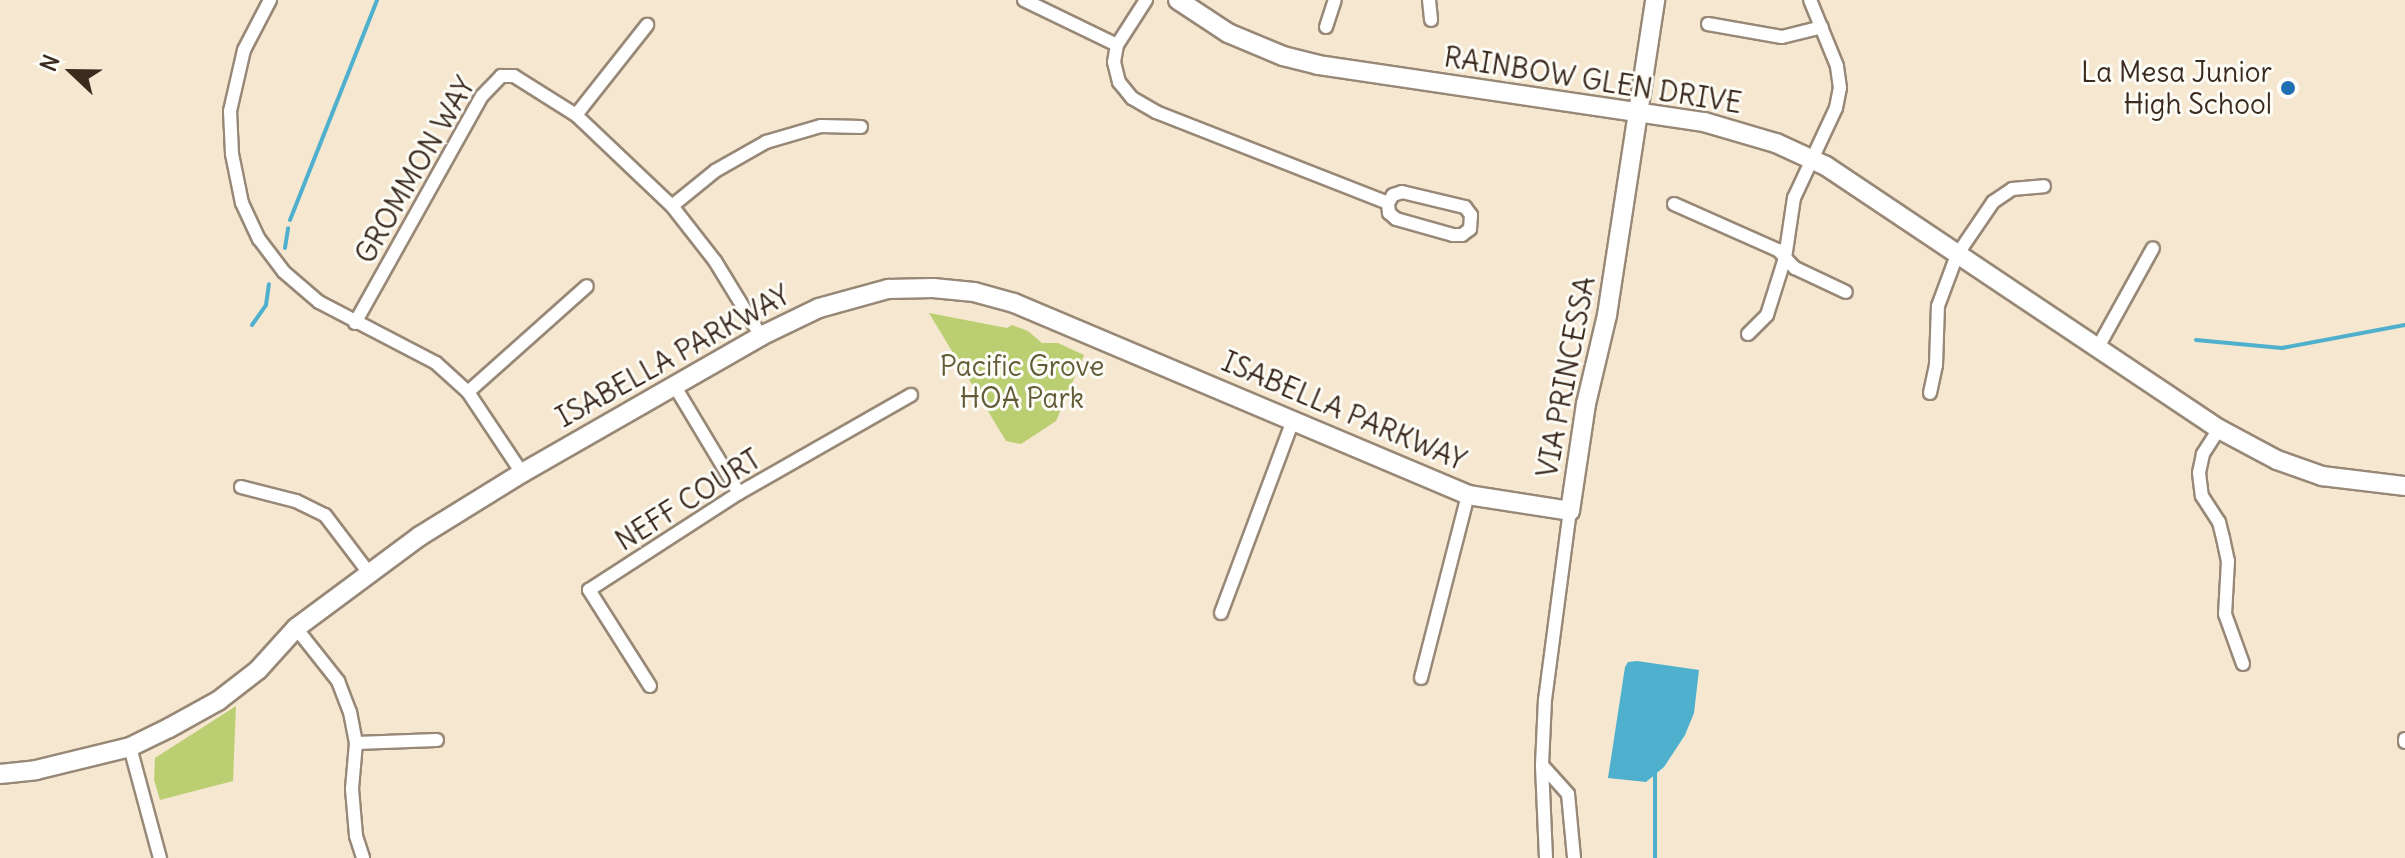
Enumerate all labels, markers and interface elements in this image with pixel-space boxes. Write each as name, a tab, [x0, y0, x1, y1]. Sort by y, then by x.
north arrow	[32, 32, 112, 112]
street label: RAINBOW GLEN DRIVE	[1442, 40, 1744, 120]
text: N	[34, 51, 66, 75]
place label: La Mesa Junior High School	[2081, 55, 2272, 121]
street label: GROMMON WAY	[348, 71, 482, 269]
marker: La Mesa Junior High School	[2279, 79, 2297, 97]
street label: VIA PRINCESSA	[1530, 274, 1602, 480]
street label: ISABELLA PARKWAY	[550, 278, 796, 434]
street label: ISABELLA PARKWAY	[1217, 344, 1471, 478]
park label: Pacific Grove HOA Park	[940, 349, 1104, 415]
street label: NEFF COURT	[609, 442, 767, 558]

